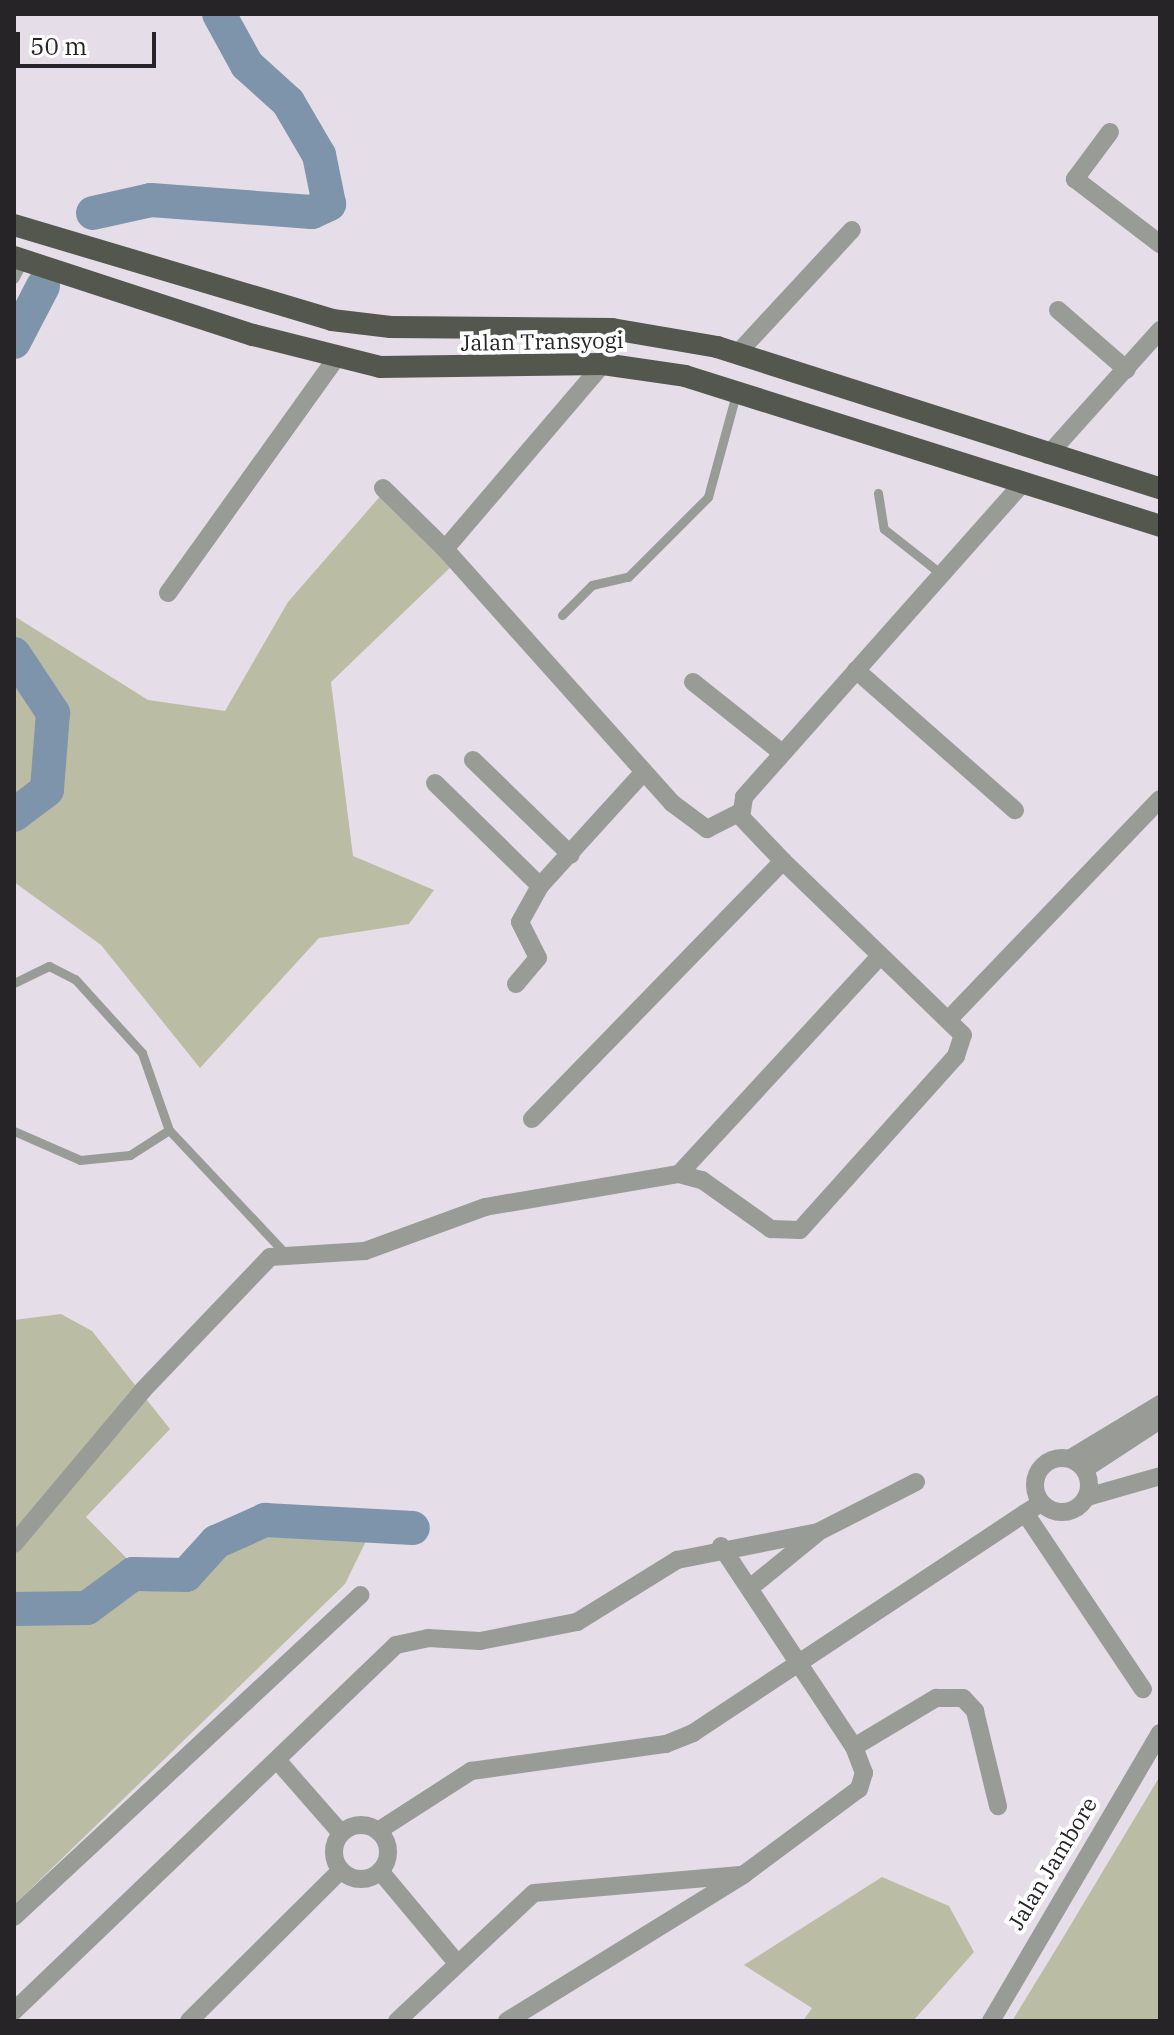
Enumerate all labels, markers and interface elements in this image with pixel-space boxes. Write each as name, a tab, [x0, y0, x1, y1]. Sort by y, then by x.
scale bar	[20, 16, 160, 66]
text: 50 m	[30, 30, 87, 62]
street label: Jalan Transyogi	[460, 326, 624, 356]
street label: Jalan Jambore	[1002, 1792, 1102, 1934]

